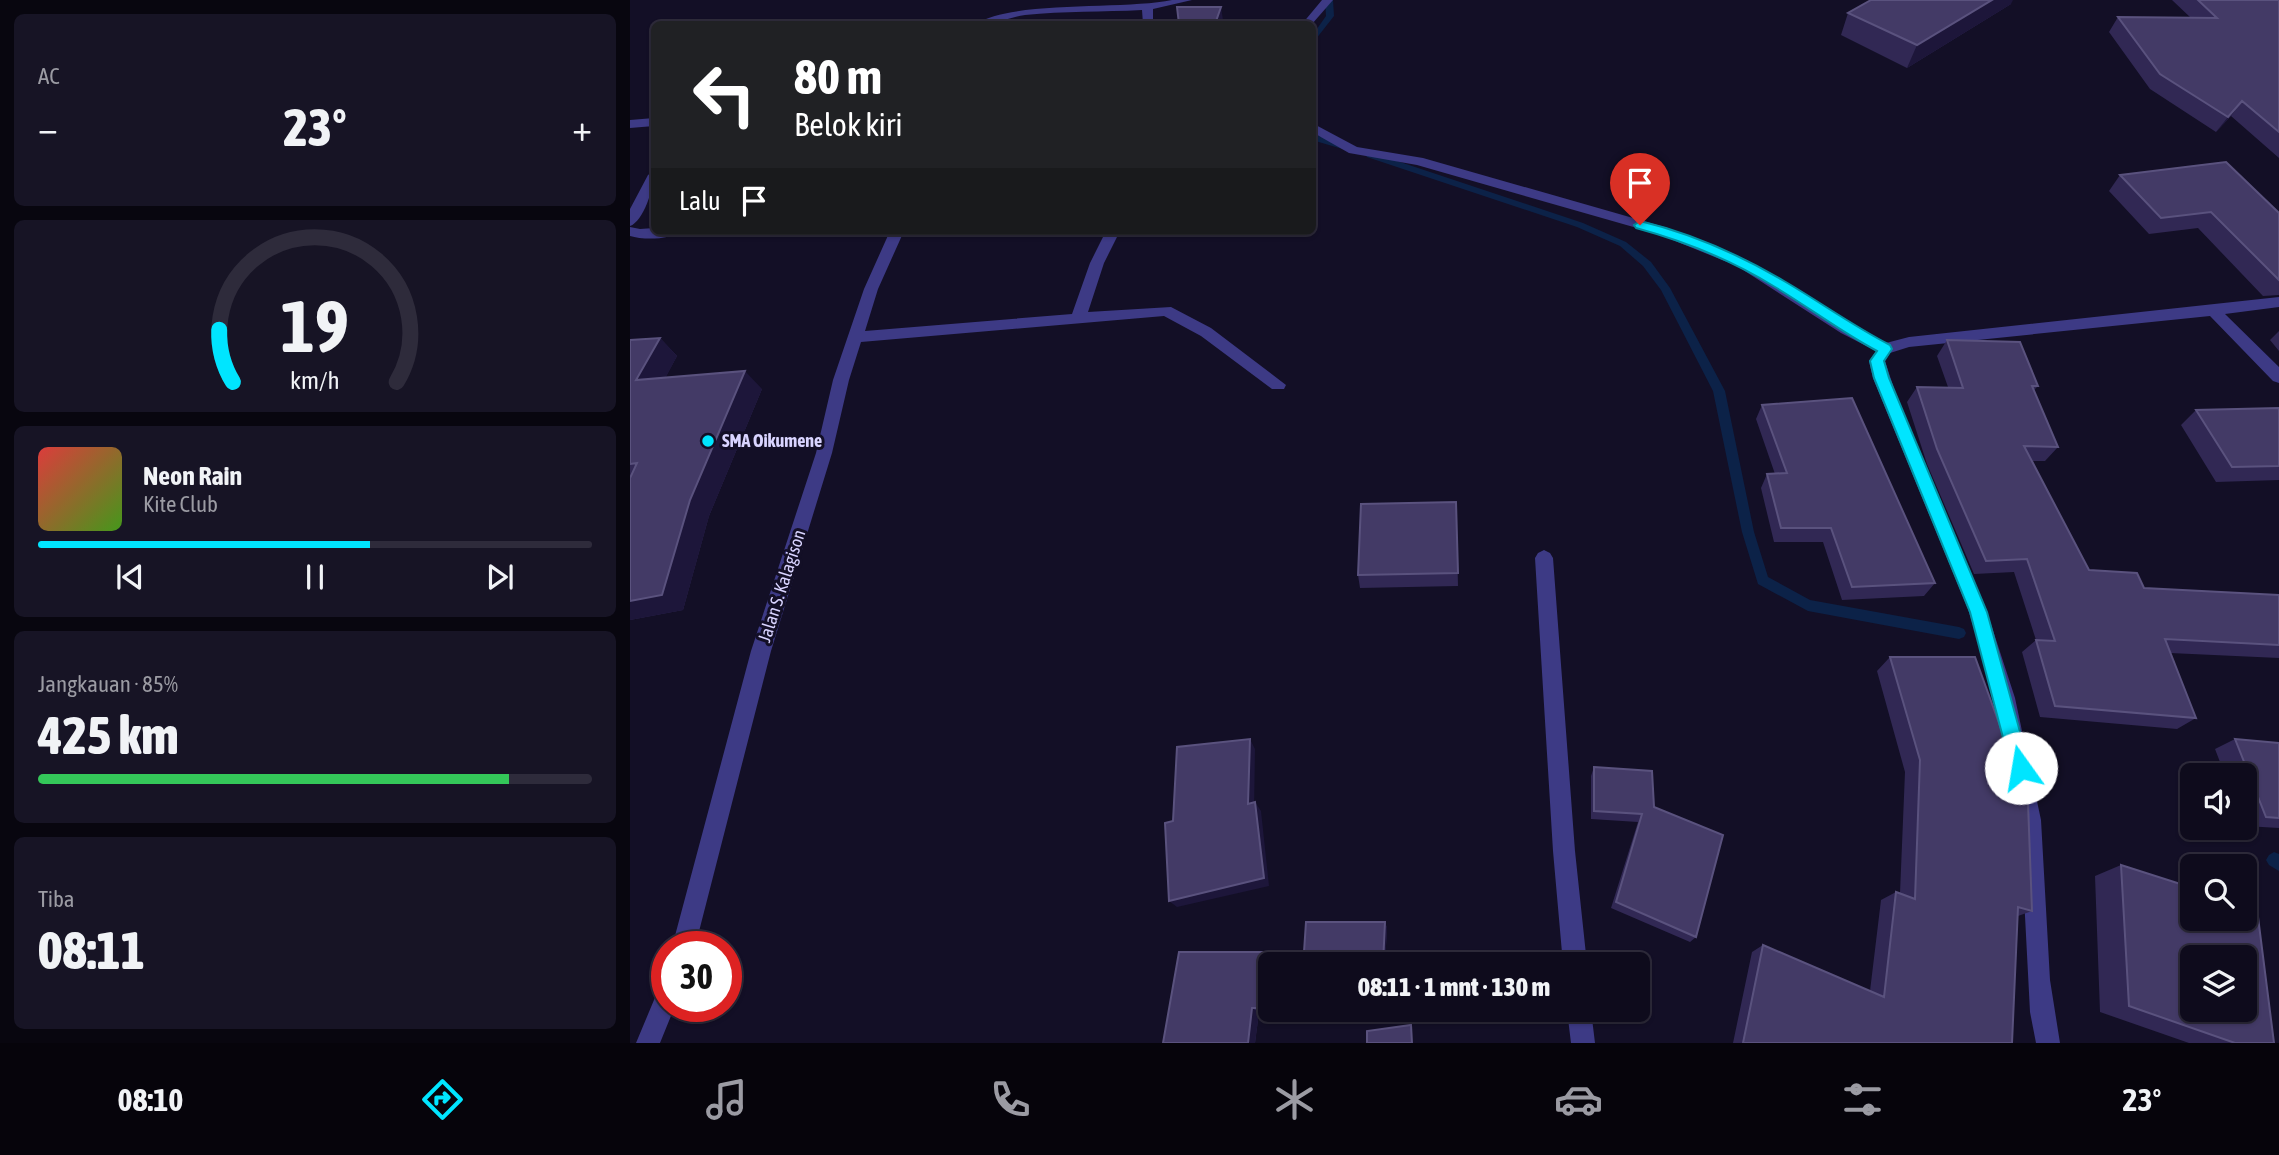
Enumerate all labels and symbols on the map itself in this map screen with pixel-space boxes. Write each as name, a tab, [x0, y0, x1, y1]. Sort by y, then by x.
pin	[1610, 153, 1670, 225]
place label: SMA Oikumene	[722, 430, 822, 451]
marker: SMA Oikumene	[700, 433, 716, 449]
street label: Jalan S. Kalagison	[753, 527, 810, 645]
position arrow	[1984, 731, 2058, 805]
speed limit sign: 30	[651, 931, 742, 1022]

